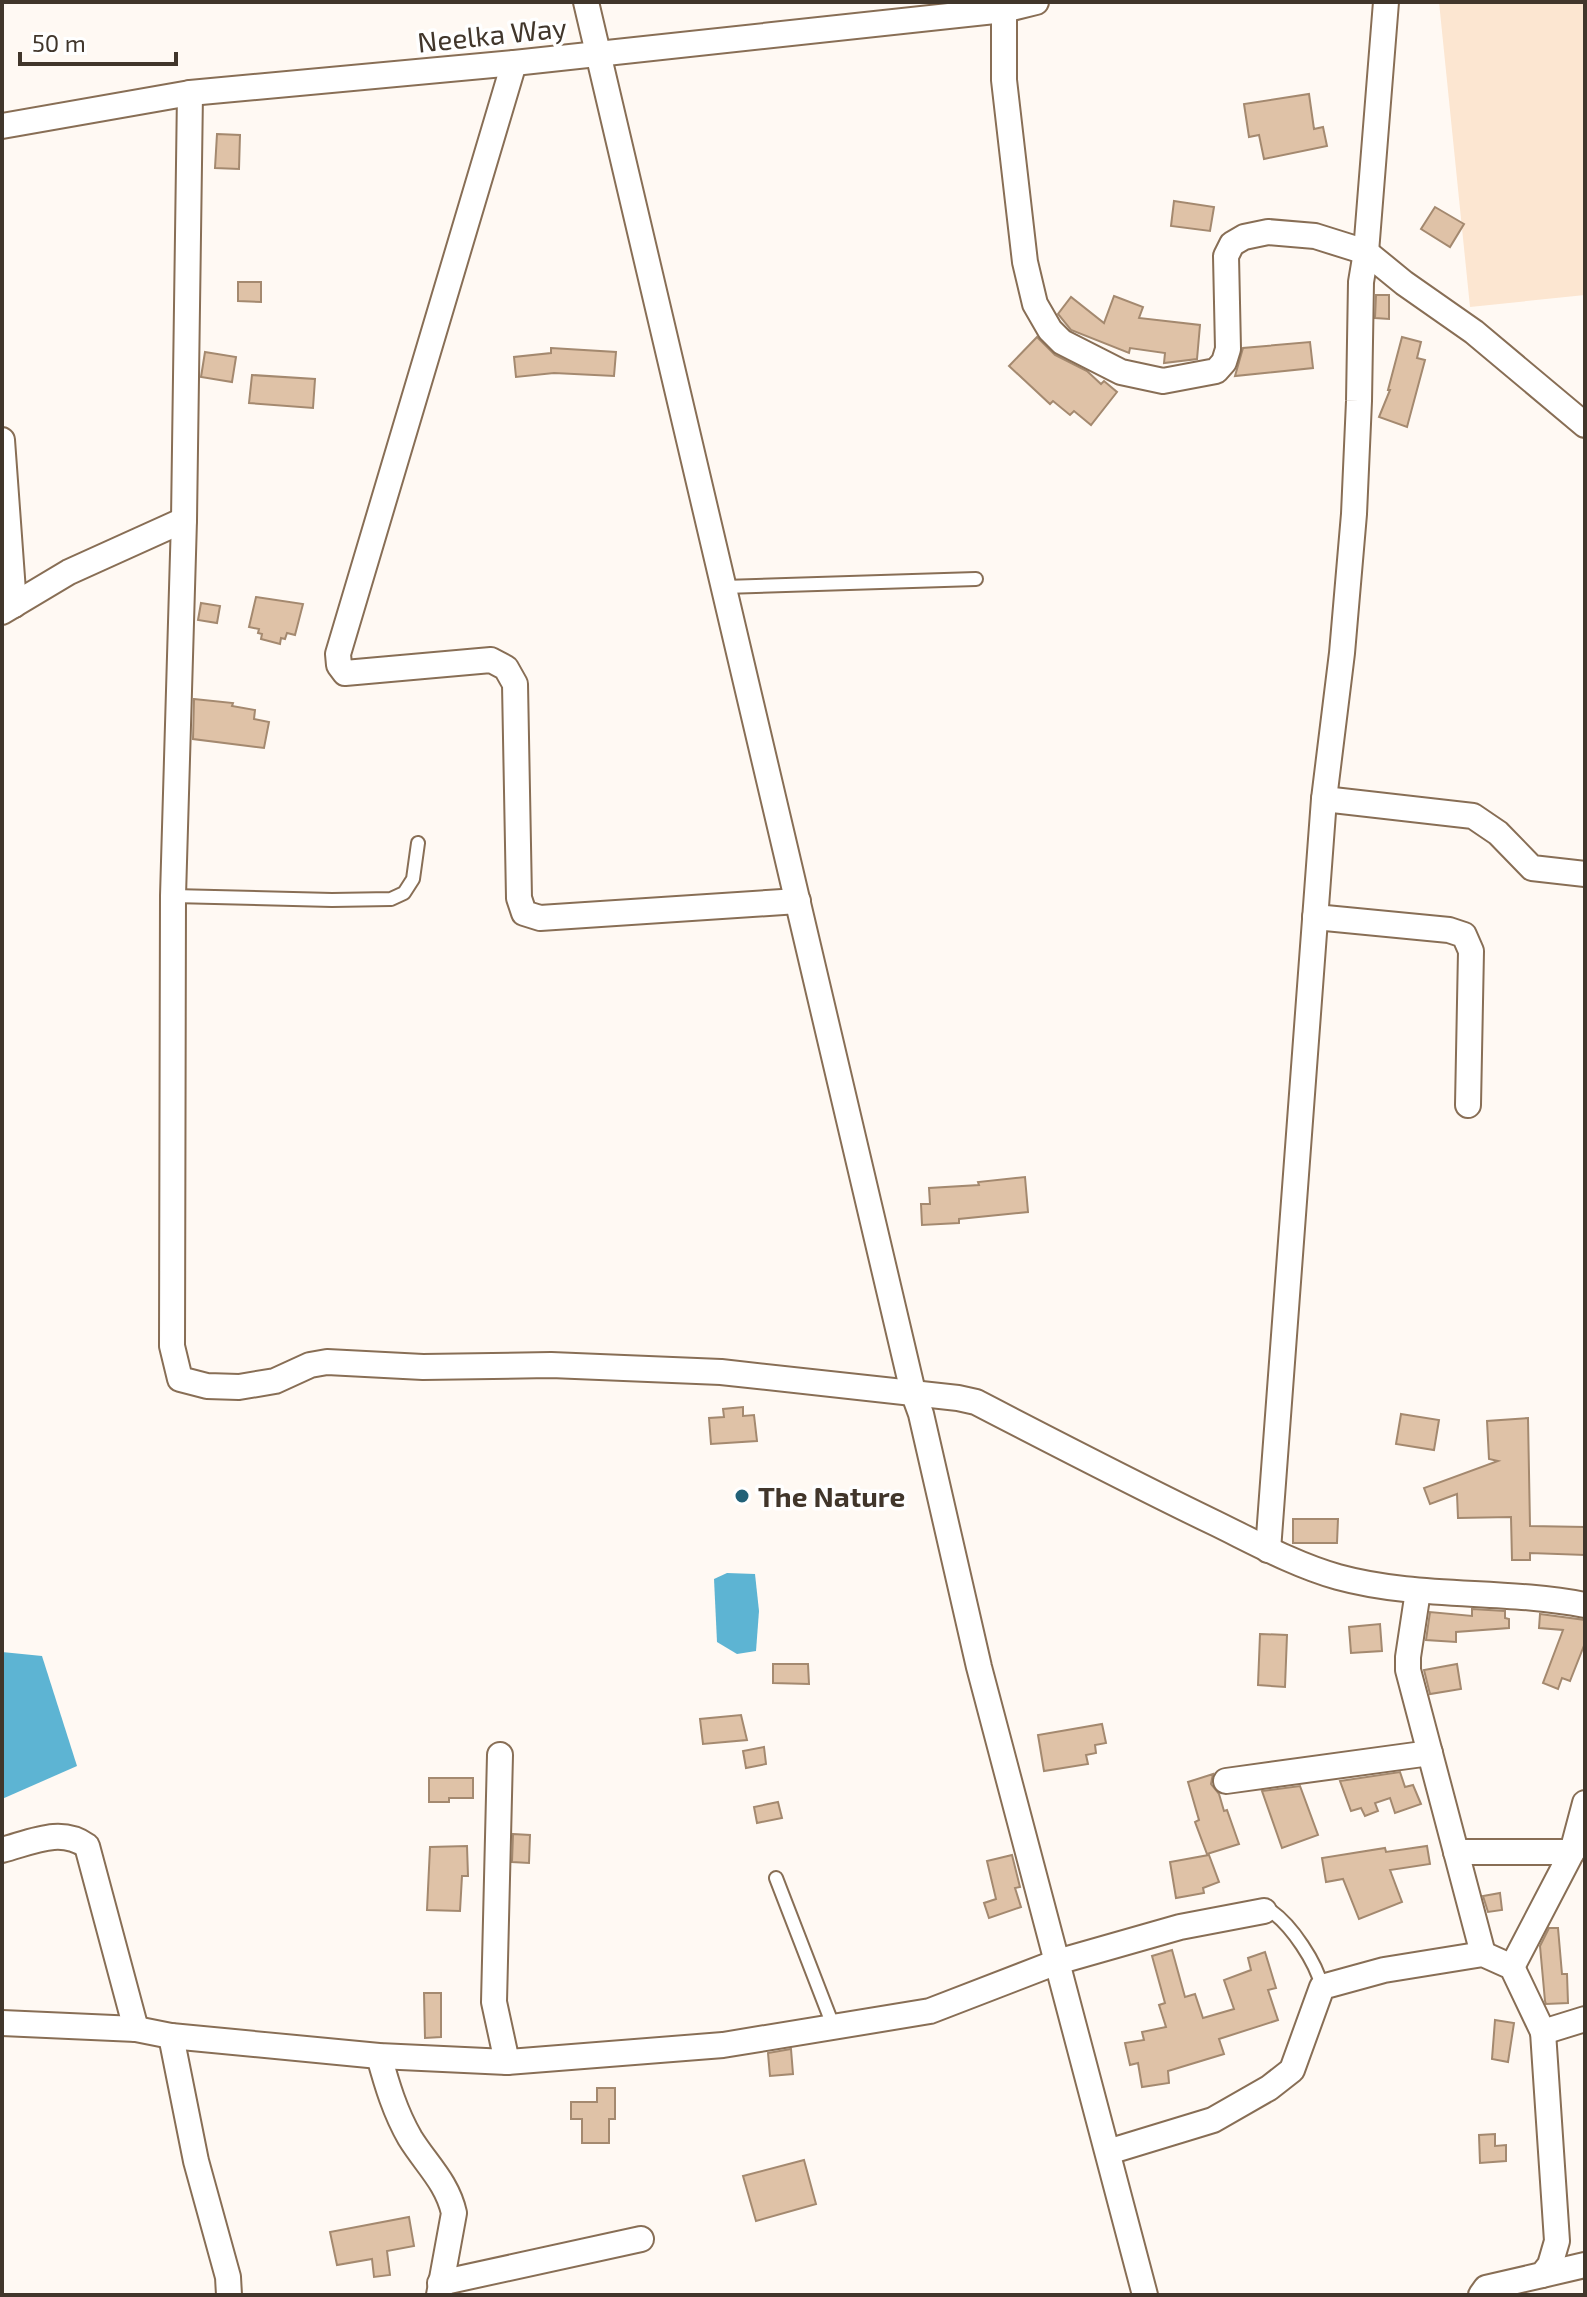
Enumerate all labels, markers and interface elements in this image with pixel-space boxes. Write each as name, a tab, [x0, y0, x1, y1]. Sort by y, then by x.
street label: Neelka Way	[416, 9, 569, 59]
scale bar	[20, 16, 176, 66]
text: 50 m	[32, 28, 86, 57]
place label: The Nature	[758, 1479, 905, 1513]
marker: The Nature	[733, 1487, 751, 1505]

